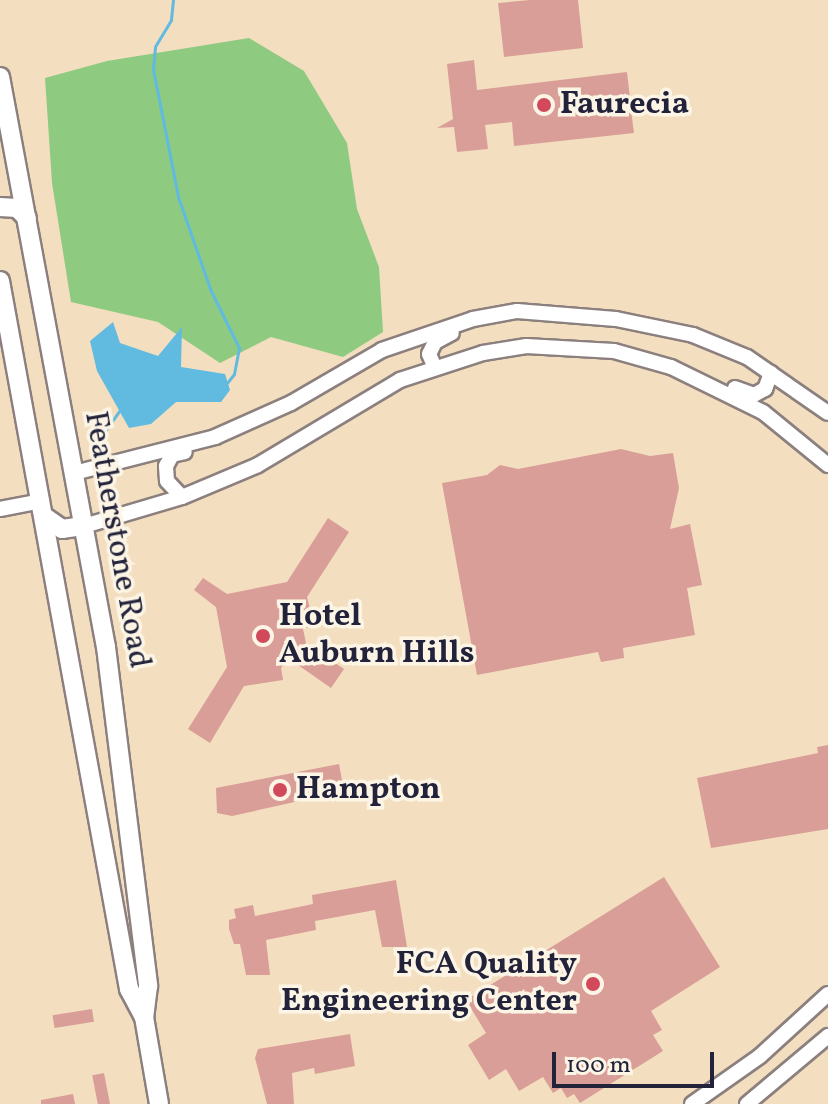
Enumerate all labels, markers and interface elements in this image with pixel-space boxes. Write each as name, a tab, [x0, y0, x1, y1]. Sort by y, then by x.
place label: Faurecia	[560, 86, 689, 124]
marker: Faurecia	[535, 96, 553, 114]
street label: Featherstone Road	[74, 408, 158, 672]
place label: Hotel Auburn Hills	[279, 599, 474, 674]
marker: Hotel Auburn Hills	[254, 627, 272, 645]
place label: Hampton	[296, 771, 441, 809]
marker: Hampton	[271, 781, 289, 799]
place label: FCA Quality Engineering Center	[281, 947, 577, 1022]
marker: FCA Quality Engineering Center	[584, 975, 602, 993]
scale bar	[556, 1036, 718, 1086]
text: 100 m	[566, 1049, 631, 1083]

